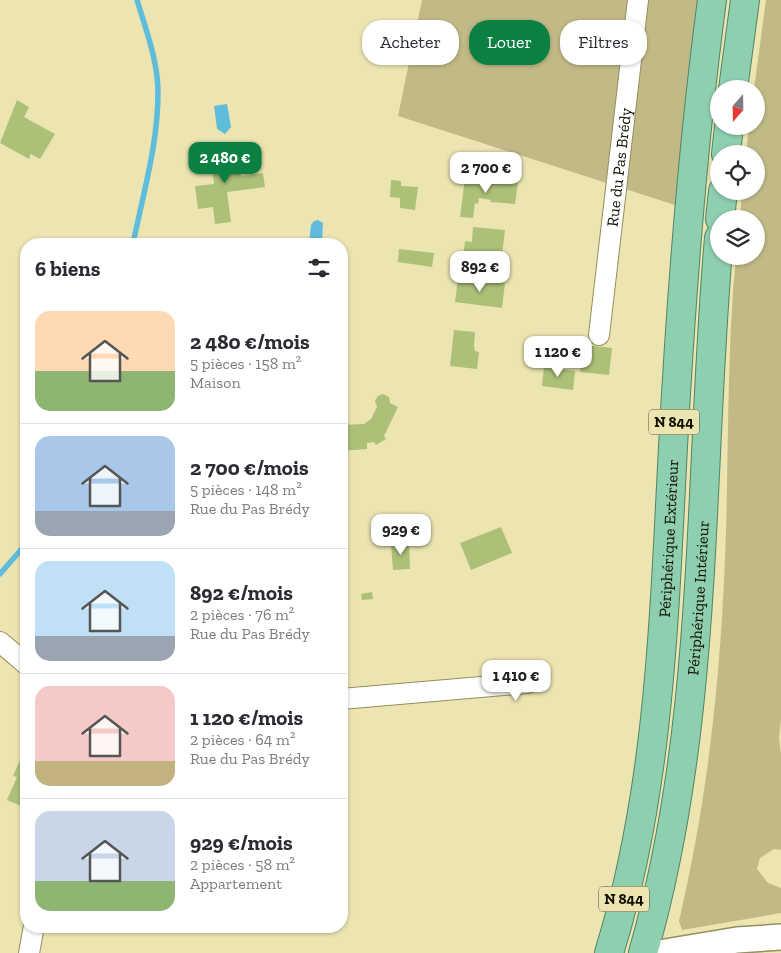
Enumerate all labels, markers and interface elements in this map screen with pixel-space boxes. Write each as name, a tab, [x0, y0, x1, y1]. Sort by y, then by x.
chip: Acheter	[362, 20, 459, 65]
chip: Louer	[469, 20, 550, 65]
chip: Filtres	[560, 20, 647, 65]
north arrow	[710, 80, 765, 135]
map controls	[710, 80, 765, 265]
street label: Rue du Pas Brédy	[602, 106, 635, 228]
pin: 2 480 €	[179, 142, 271, 184]
button: locate	[710, 145, 765, 200]
text: 2 480 €	[199, 148, 251, 167]
pin: 2 700 €	[440, 152, 532, 194]
text: 2 700 €	[461, 158, 511, 177]
button: layers	[710, 210, 765, 265]
pin: 892 €	[445, 250, 515, 293]
icon: filters	[305, 254, 333, 282]
text: 6 biens	[35, 256, 100, 281]
text: 892 €	[461, 257, 499, 276]
text: 2 480 €/mois	[190, 329, 310, 354]
icon: home	[75, 331, 135, 391]
pin: 1 120 €	[512, 336, 604, 378]
text: 1 120 €	[535, 342, 581, 361]
text: 5 pièces · 158 m²	[190, 354, 301, 373]
text: Maison	[190, 373, 241, 392]
road number: N 844	[649, 410, 699, 434]
text: 2 700 €/mois	[190, 455, 309, 480]
icon: home	[75, 456, 135, 516]
street label: Périphérique Extérieur	[654, 458, 682, 618]
text: 5 pièces · 148 m²	[190, 480, 302, 499]
text: Rue du Pas Brédy	[190, 499, 310, 518]
pin: 929 €	[366, 514, 436, 556]
text: 929 €	[382, 520, 420, 539]
street label: Périphérique Intérieur	[683, 520, 712, 676]
text: 892 €/mois	[190, 580, 293, 605]
icon: home	[75, 581, 135, 641]
text: 2 pièces · 76 m²	[190, 605, 294, 624]
text: Rue du Pas Brédy	[190, 624, 310, 643]
pin: 1 410 €	[470, 660, 562, 702]
text: 1 410 €	[493, 666, 539, 685]
text: 1 120 €/mois	[190, 705, 303, 730]
icon: home	[75, 706, 135, 766]
text: 2 pièces · 64 m²	[190, 730, 295, 749]
text: Rue du Pas Brédy	[190, 749, 310, 768]
text: 929 €/mois	[190, 830, 293, 855]
icon: home	[75, 831, 135, 891]
text: 2 pièces · 58 m²	[190, 855, 295, 874]
text: Appartement	[190, 874, 282, 893]
road number: N 844	[599, 886, 649, 912]

